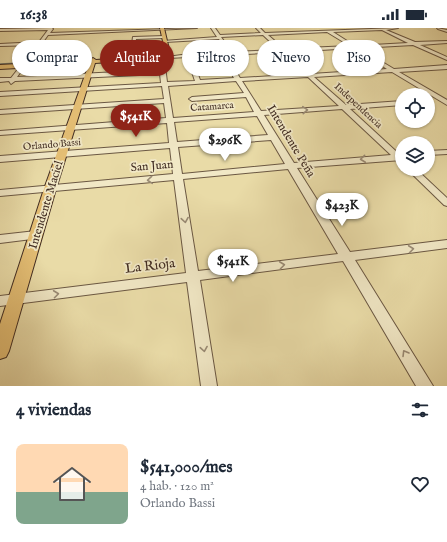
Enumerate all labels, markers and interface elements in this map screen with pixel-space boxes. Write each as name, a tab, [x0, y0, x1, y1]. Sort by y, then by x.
text: 16:38	[20, 5, 47, 24]
chip: Comprar	[12, 40, 92, 76]
chip: Alquilar	[100, 40, 174, 76]
chip: Filtros	[182, 40, 249, 76]
chip: Nuevo	[257, 40, 324, 76]
chip: Piso	[332, 40, 385, 76]
street label: Independencia	[331, 80, 385, 132]
map controls	[395, 88, 435, 176]
button: locate	[395, 88, 435, 128]
street label: Catamarca	[190, 99, 235, 115]
street label: Intendente Peña	[263, 102, 319, 181]
pin: $541K	[108, 104, 164, 138]
one-way arrow	[302, 106, 308, 115]
text: $541K	[120, 108, 152, 125]
pin: $296K	[197, 128, 253, 162]
text: $296K	[208, 132, 242, 149]
street label: Orlando Bassi	[23, 136, 82, 154]
button: layers	[395, 136, 435, 176]
one-way arrow	[360, 155, 366, 164]
street label: San Juan	[130, 157, 175, 176]
street label: Intendente Maciel	[25, 158, 67, 251]
one-way arrow	[147, 175, 153, 184]
pin: $423K	[314, 193, 370, 227]
text: $423K	[325, 197, 359, 214]
one-way arrow	[180, 217, 189, 224]
one-way arrow	[408, 244, 414, 253]
pin: $541K	[205, 249, 261, 283]
text: $541K	[217, 253, 249, 270]
street label: La Rioja	[124, 254, 177, 278]
one-way arrow	[279, 261, 285, 270]
one-way arrow	[52, 290, 59, 299]
one-way arrow	[199, 346, 208, 352]
one-way arrow	[402, 350, 410, 357]
icon: filters	[409, 399, 431, 421]
text: 4 viviendas	[16, 400, 91, 421]
text: $541,000/mes	[140, 457, 232, 478]
icon: home	[48, 460, 96, 508]
icon: heart	[409, 473, 431, 495]
text: 4 hab. · 120 m²	[140, 478, 214, 495]
text: Orlando Bassi	[140, 495, 215, 512]

